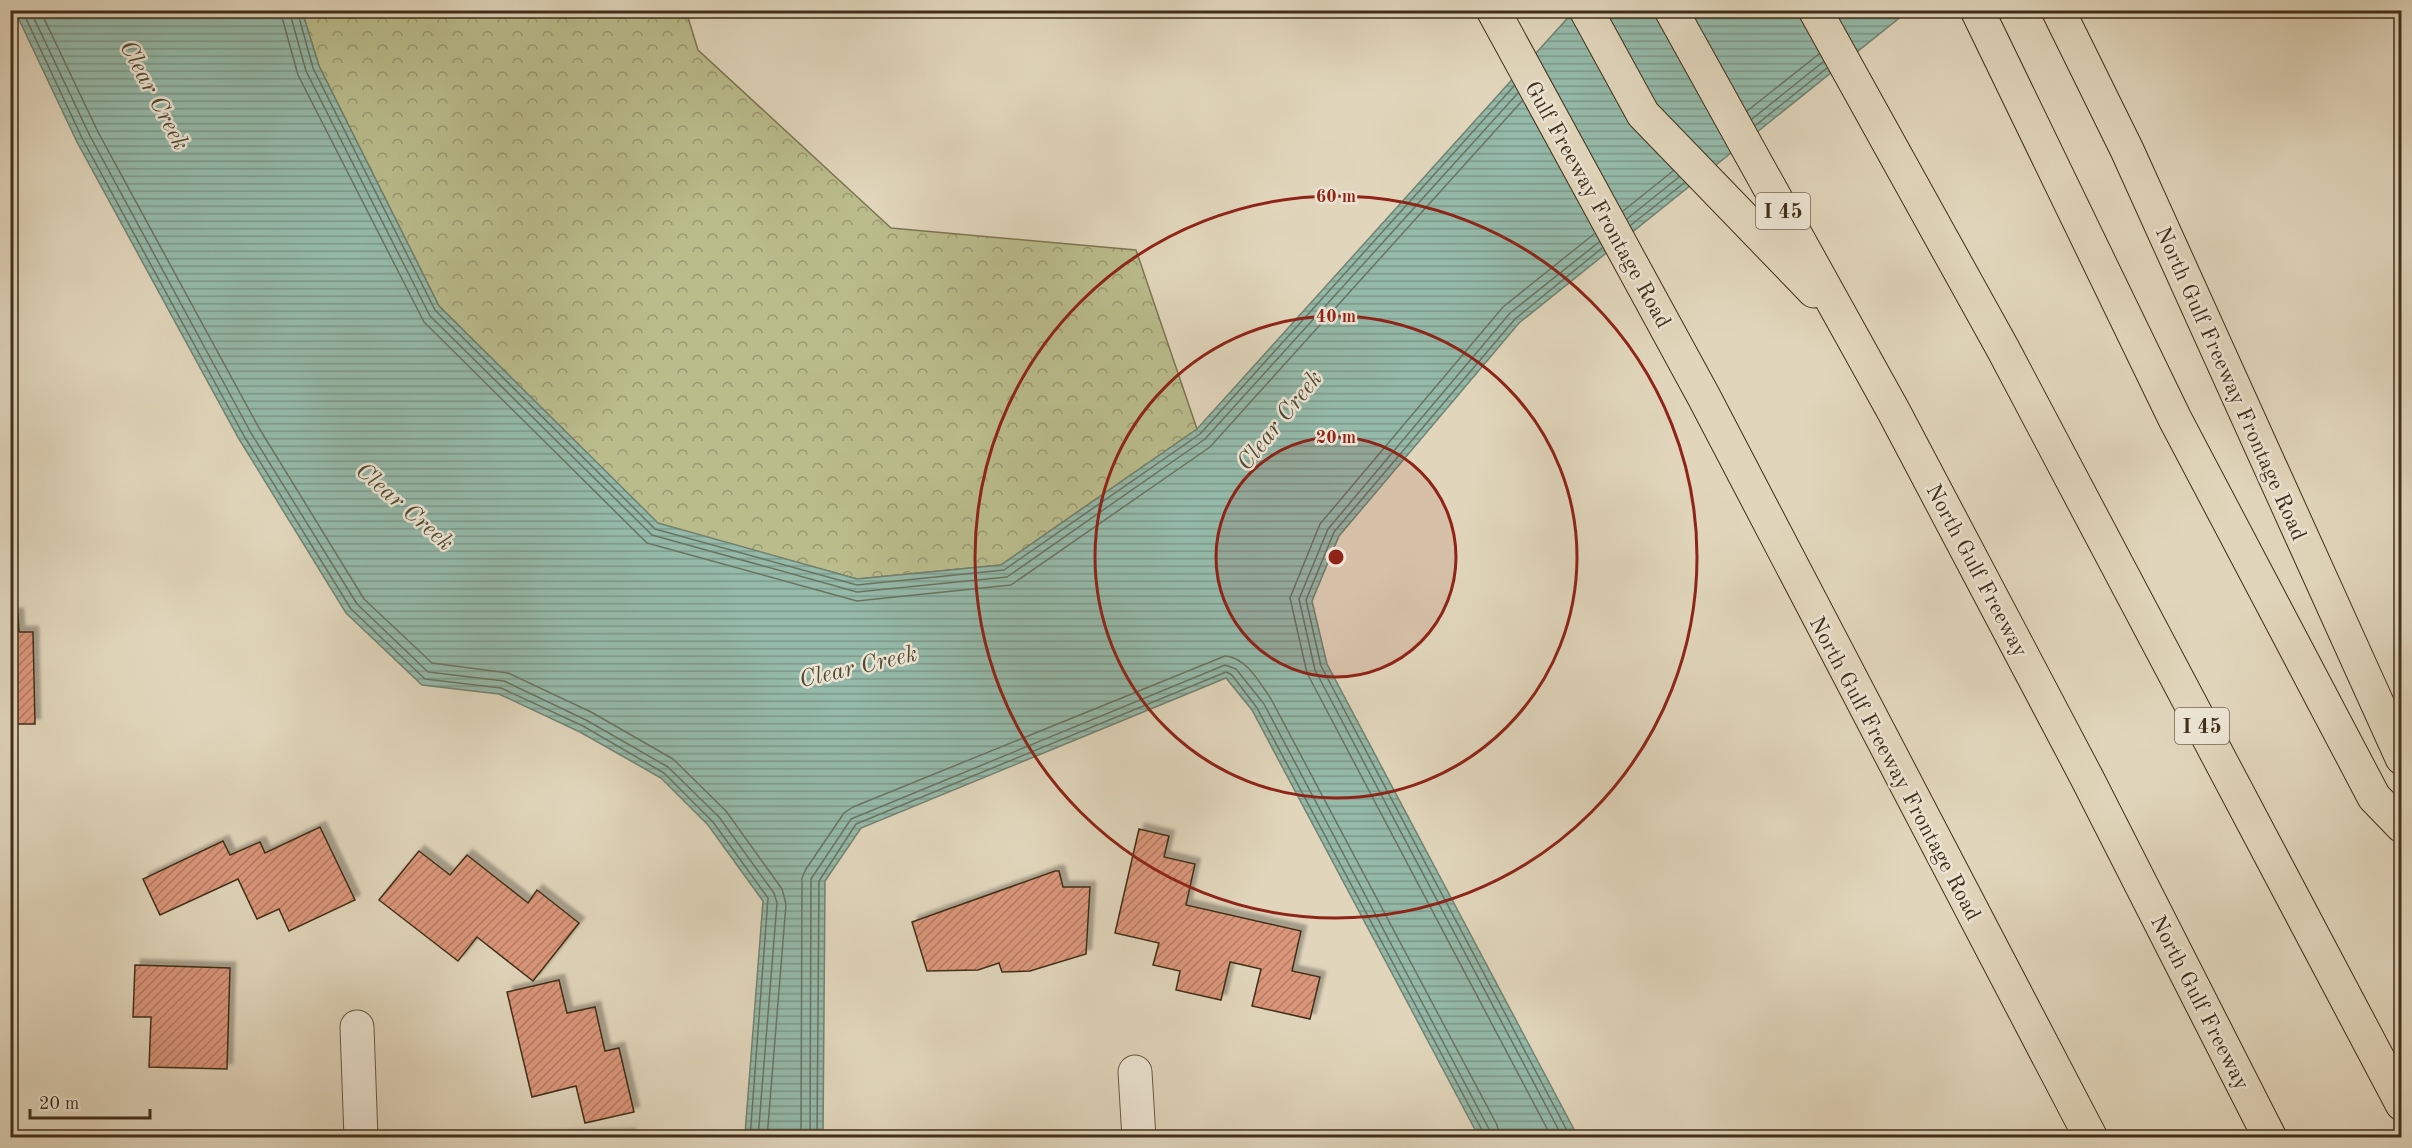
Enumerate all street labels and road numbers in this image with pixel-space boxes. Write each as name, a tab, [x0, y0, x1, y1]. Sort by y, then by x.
street label: Gulf Freeway Frontage Road	[1520, 78, 1674, 332]
road number: I 45	[1756, 193, 1810, 229]
street label: North Gulf Freeway Frontage Road	[2151, 224, 2310, 544]
street label: North Gulf Freeway	[1921, 481, 2031, 661]
street label: North Gulf Freeway Frontage Road	[1804, 613, 1984, 925]
road number: I 45	[2175, 708, 2229, 744]
street label: North Gulf Freeway	[2146, 912, 2253, 1094]

